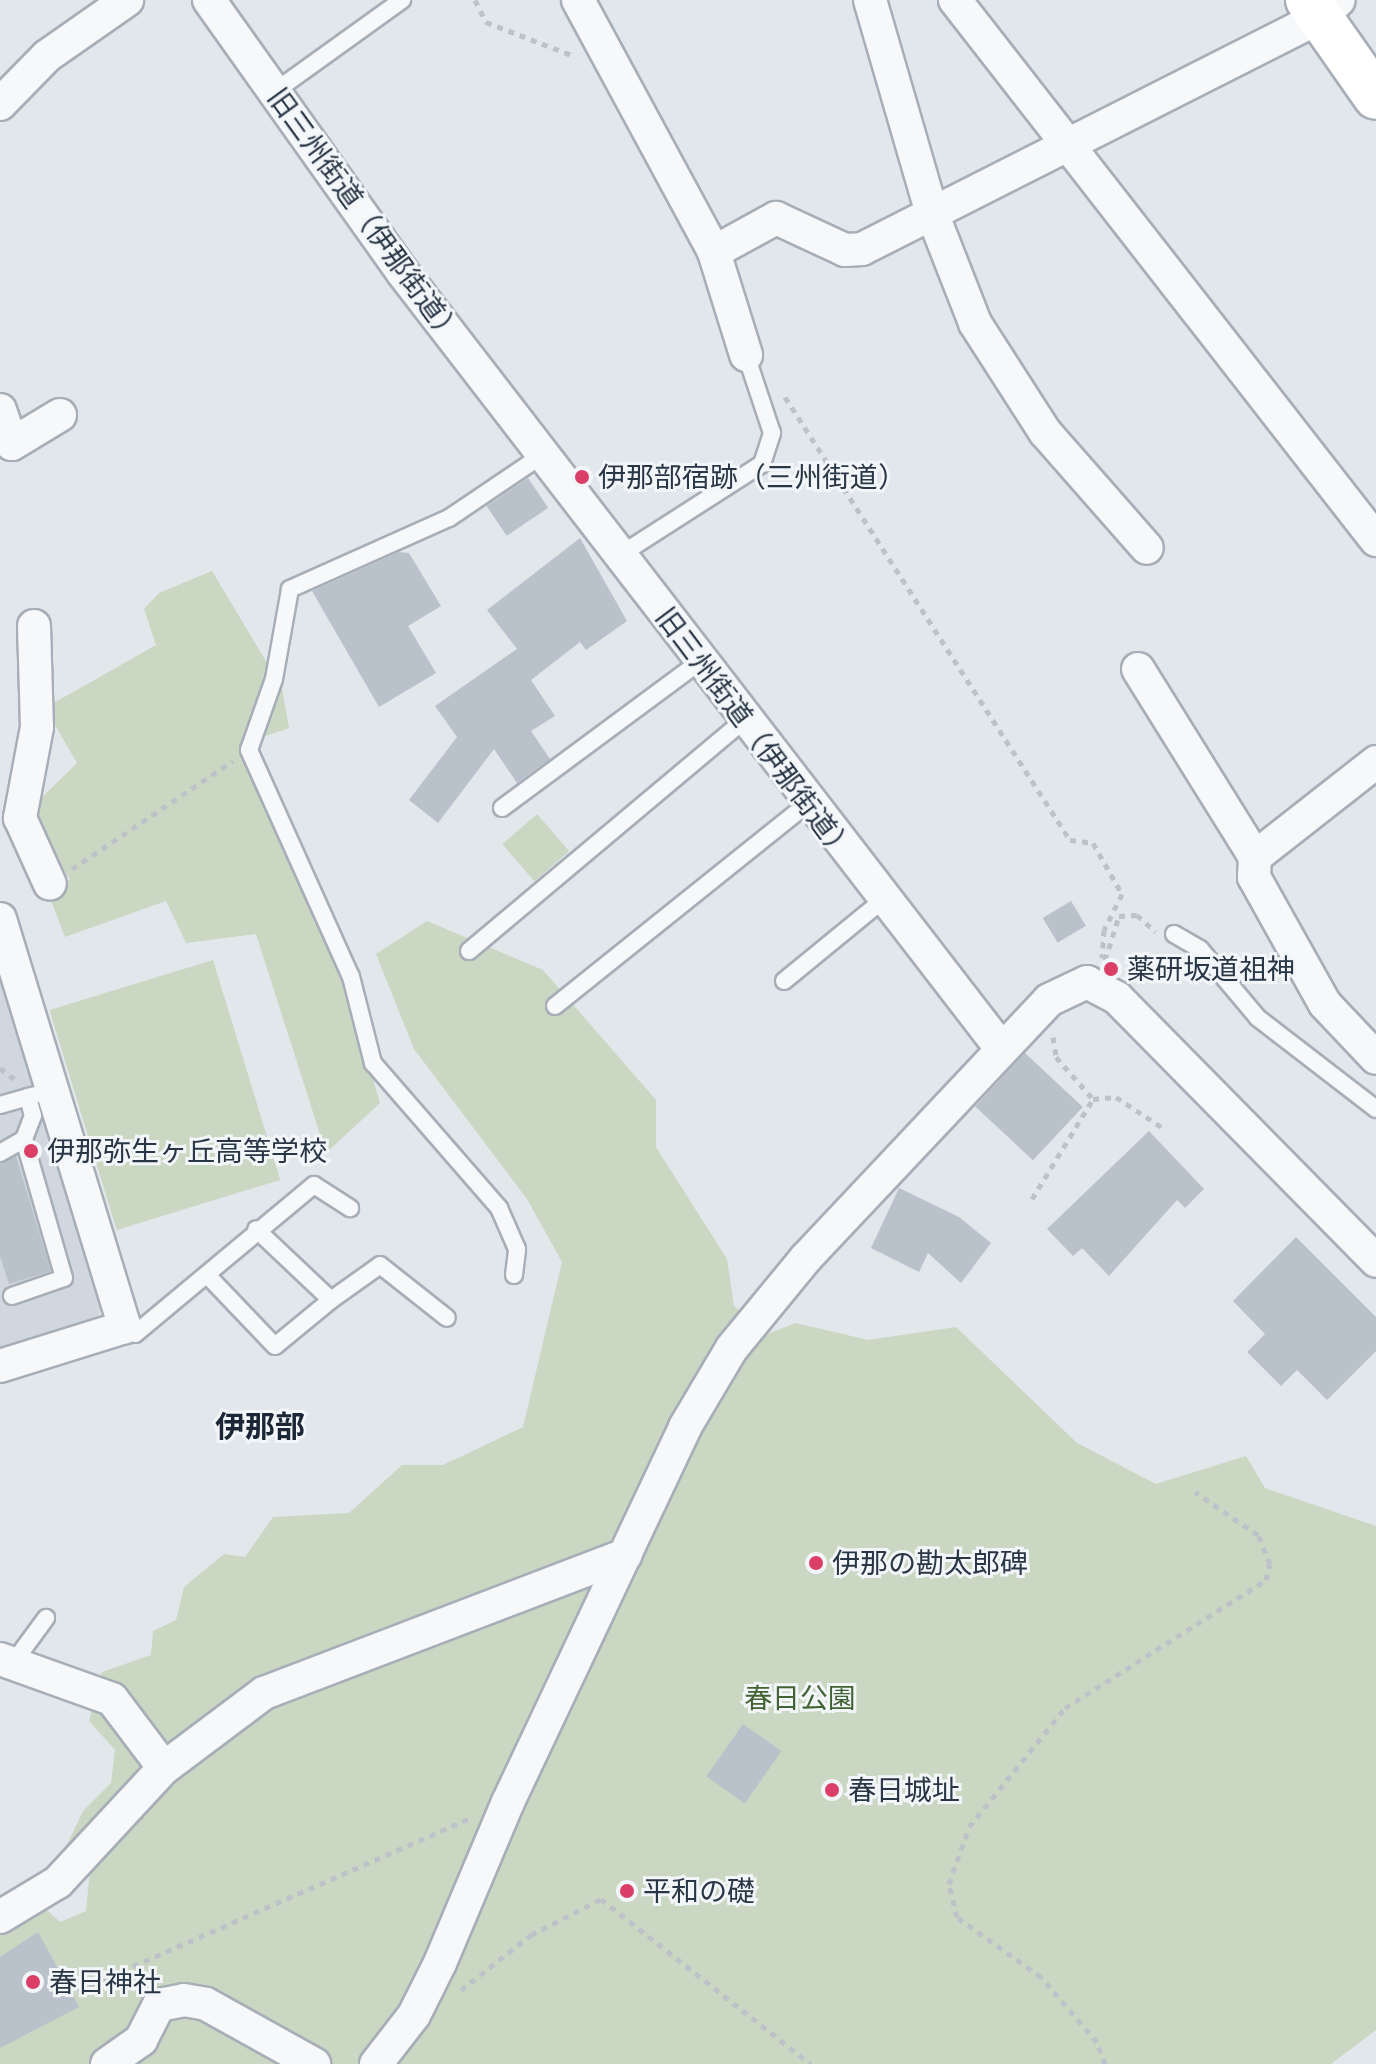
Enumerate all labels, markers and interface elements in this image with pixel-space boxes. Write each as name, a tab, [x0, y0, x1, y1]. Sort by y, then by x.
street label: 旧三州街道（伊那街道）	[261, 82, 469, 350]
place label: 伊那部宿跡（三州街道）	[598, 460, 906, 494]
marker: 伊那部宿跡（三州街道）	[573, 468, 591, 486]
street label: 旧三州街道（伊那街道）	[649, 601, 861, 867]
place label: 薬研坂道祖神	[1127, 952, 1295, 986]
marker: 薬研坂道祖神	[1102, 960, 1120, 978]
place label: 伊那弥生ヶ丘高等学校	[47, 1134, 327, 1168]
marker: 伊那弥生ヶ丘高等学校	[22, 1142, 40, 1160]
district label: 伊那部	[215, 1408, 305, 1444]
place label: 伊那の勘太郎碑	[832, 1546, 1028, 1580]
marker: 伊那の勘太郎碑	[807, 1554, 825, 1572]
park label: 春日公園	[744, 1681, 856, 1715]
place label: 春日城址	[848, 1773, 960, 1807]
marker: 春日城址	[823, 1781, 841, 1799]
place label: 平和の礎	[643, 1874, 755, 1908]
marker: 平和の礎	[618, 1882, 636, 1900]
place label: 春日神社	[49, 1965, 161, 1999]
marker: 春日神社	[24, 1973, 42, 1991]

